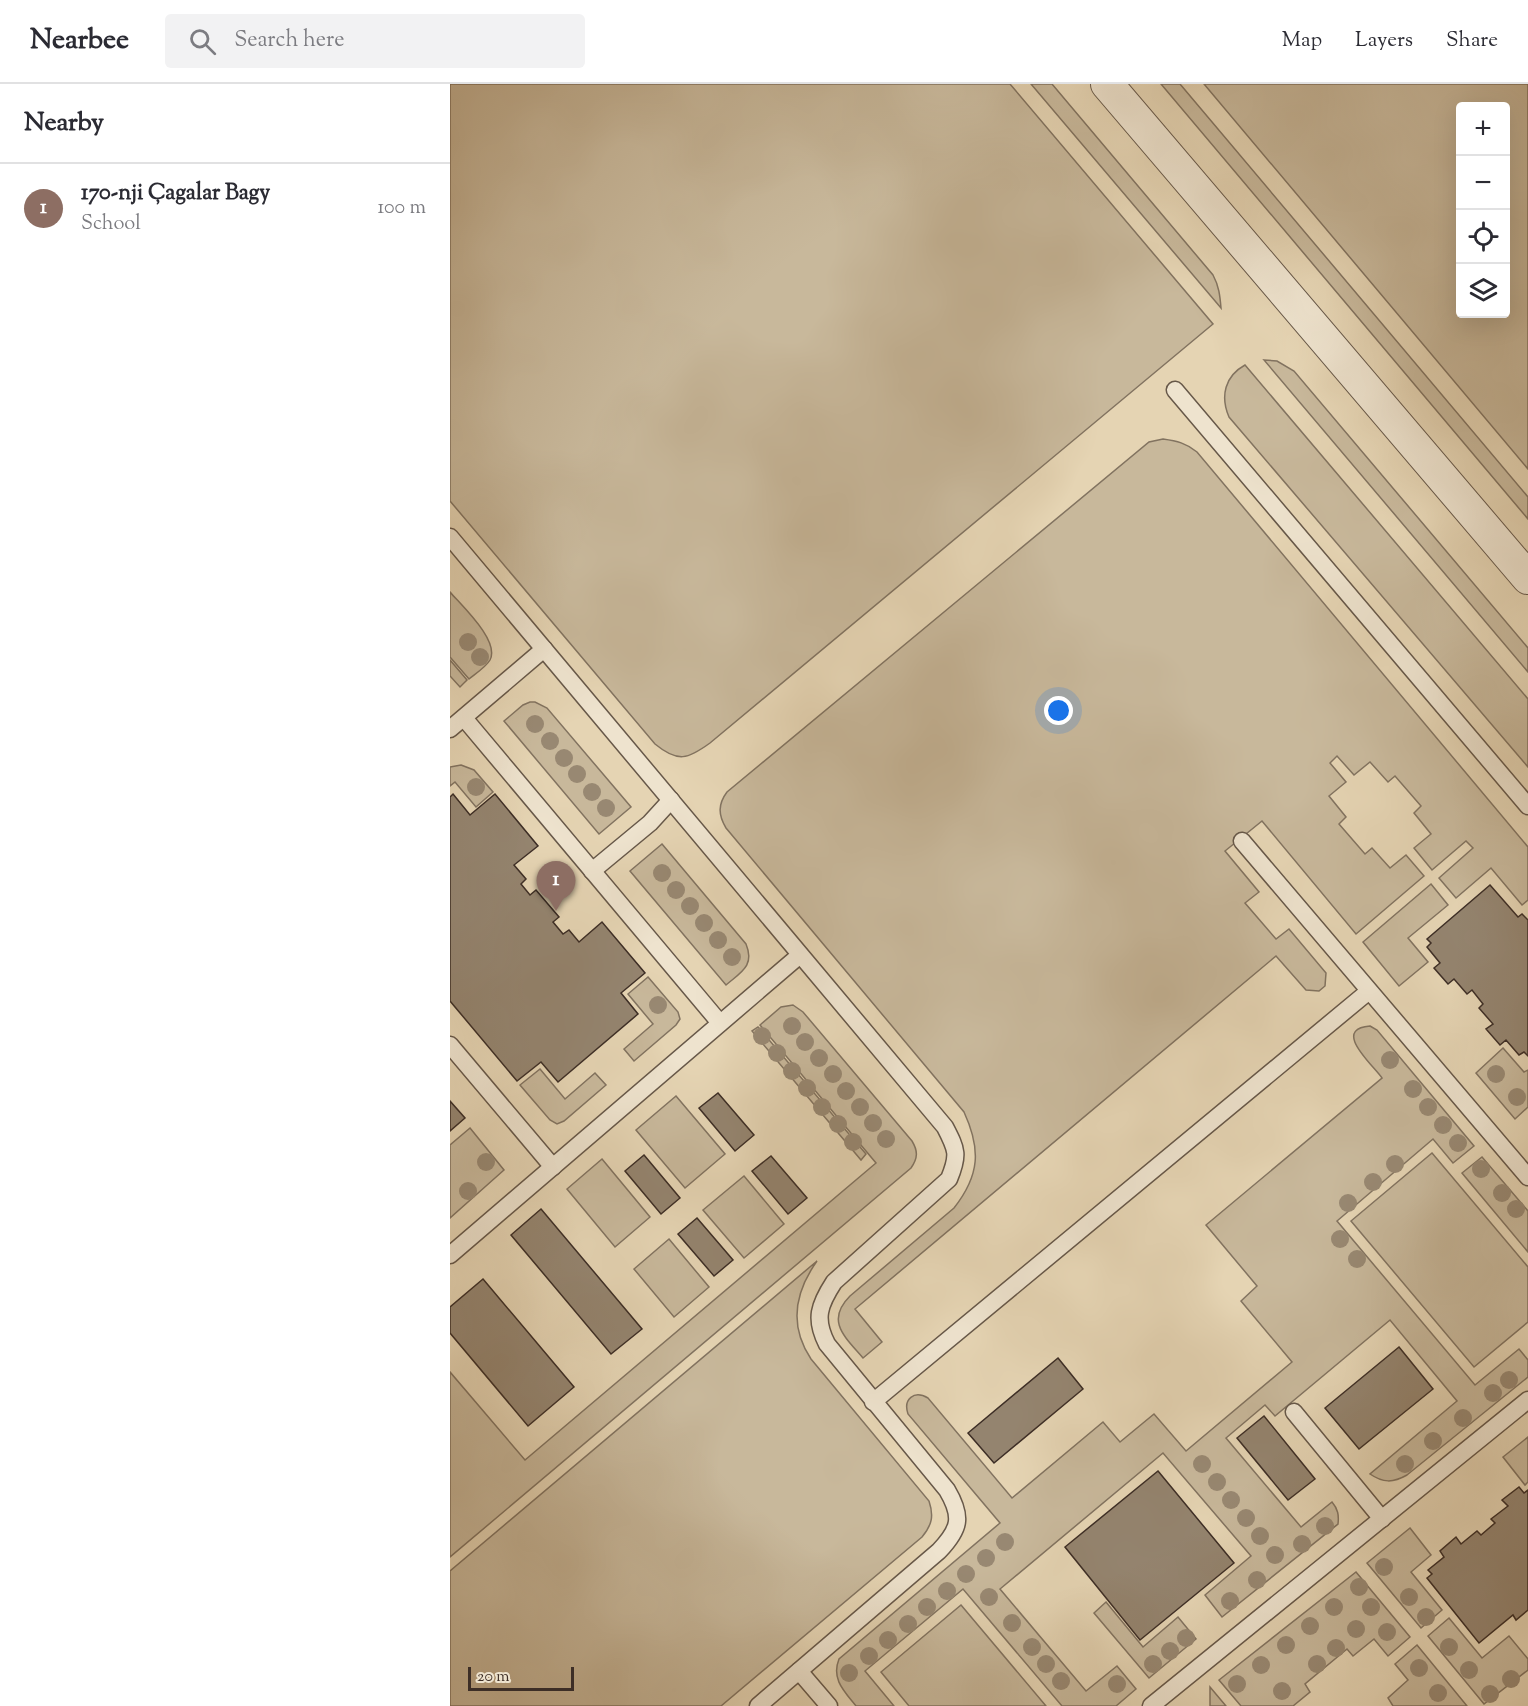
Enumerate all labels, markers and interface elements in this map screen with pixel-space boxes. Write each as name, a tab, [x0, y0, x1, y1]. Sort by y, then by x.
search box	[165, 14, 585, 68]
text: Nearbee	[30, 21, 129, 61]
icon: search	[186, 25, 219, 58]
text: Search here	[234, 25, 345, 57]
text: Map	[1282, 26, 1322, 56]
text: Layers	[1355, 26, 1413, 56]
text: Share	[1446, 26, 1498, 56]
map controls	[1456, 102, 1510, 318]
button: +	[1456, 102, 1510, 156]
text: Nearby	[24, 105, 104, 142]
button: −	[1456, 156, 1510, 210]
text: 170-nji Çagalar Bagy	[81, 178, 270, 210]
text: 1	[40, 194, 47, 223]
text: 100 m	[377, 194, 426, 223]
text: School	[81, 210, 141, 239]
button: locate	[1456, 210, 1510, 264]
button: layers	[1456, 264, 1510, 318]
your location	[1044, 696, 1073, 725]
pin: 1	[536, 862, 576, 911]
scale bar	[468, 1664, 574, 1692]
text: 20 m	[477, 1666, 510, 1689]

